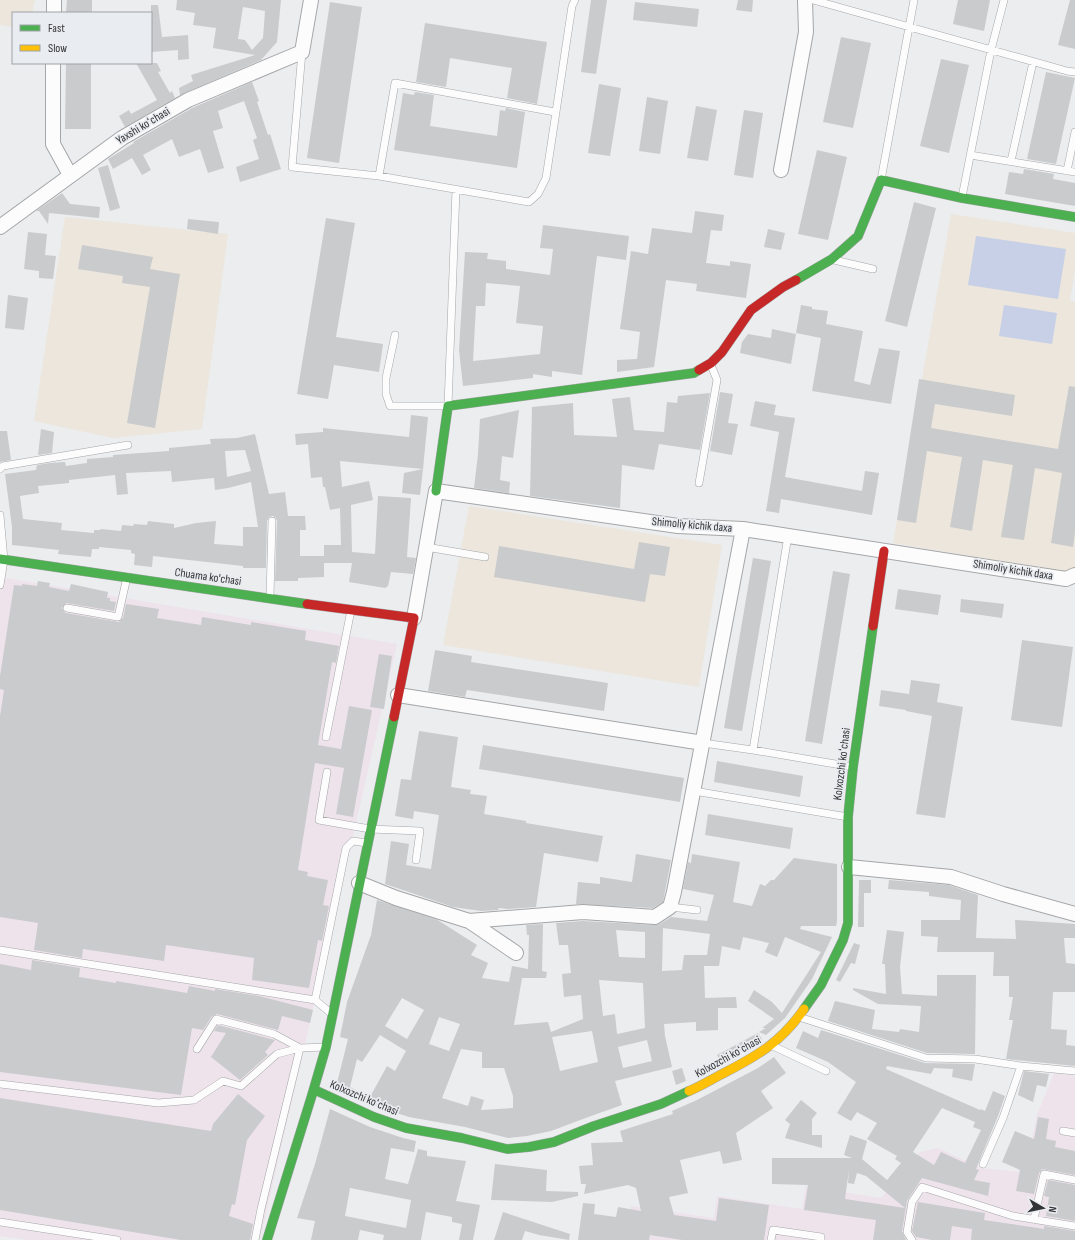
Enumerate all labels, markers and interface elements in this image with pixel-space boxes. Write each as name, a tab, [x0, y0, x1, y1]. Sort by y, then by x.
legend	[12, 12, 152, 64]
text: Fast	[48, 21, 65, 36]
text: Slow	[48, 41, 67, 56]
street label: Yaxshi koʻchasi	[113, 104, 173, 148]
street label: Shimoliy kichik daxa	[651, 514, 733, 536]
street label: Shimoliy kichik daxa	[972, 556, 1054, 584]
street label: Chuama ko'chasi	[174, 565, 242, 589]
street label: Kolxozchi koʻchasi	[830, 727, 854, 801]
street label: Kolxozchi koʻchasi	[692, 1033, 764, 1081]
street label: Kolxozchi koʻchasi	[327, 1077, 401, 1119]
north arrow	[1023, 1188, 1063, 1228]
text: N	[1045, 1206, 1059, 1214]

